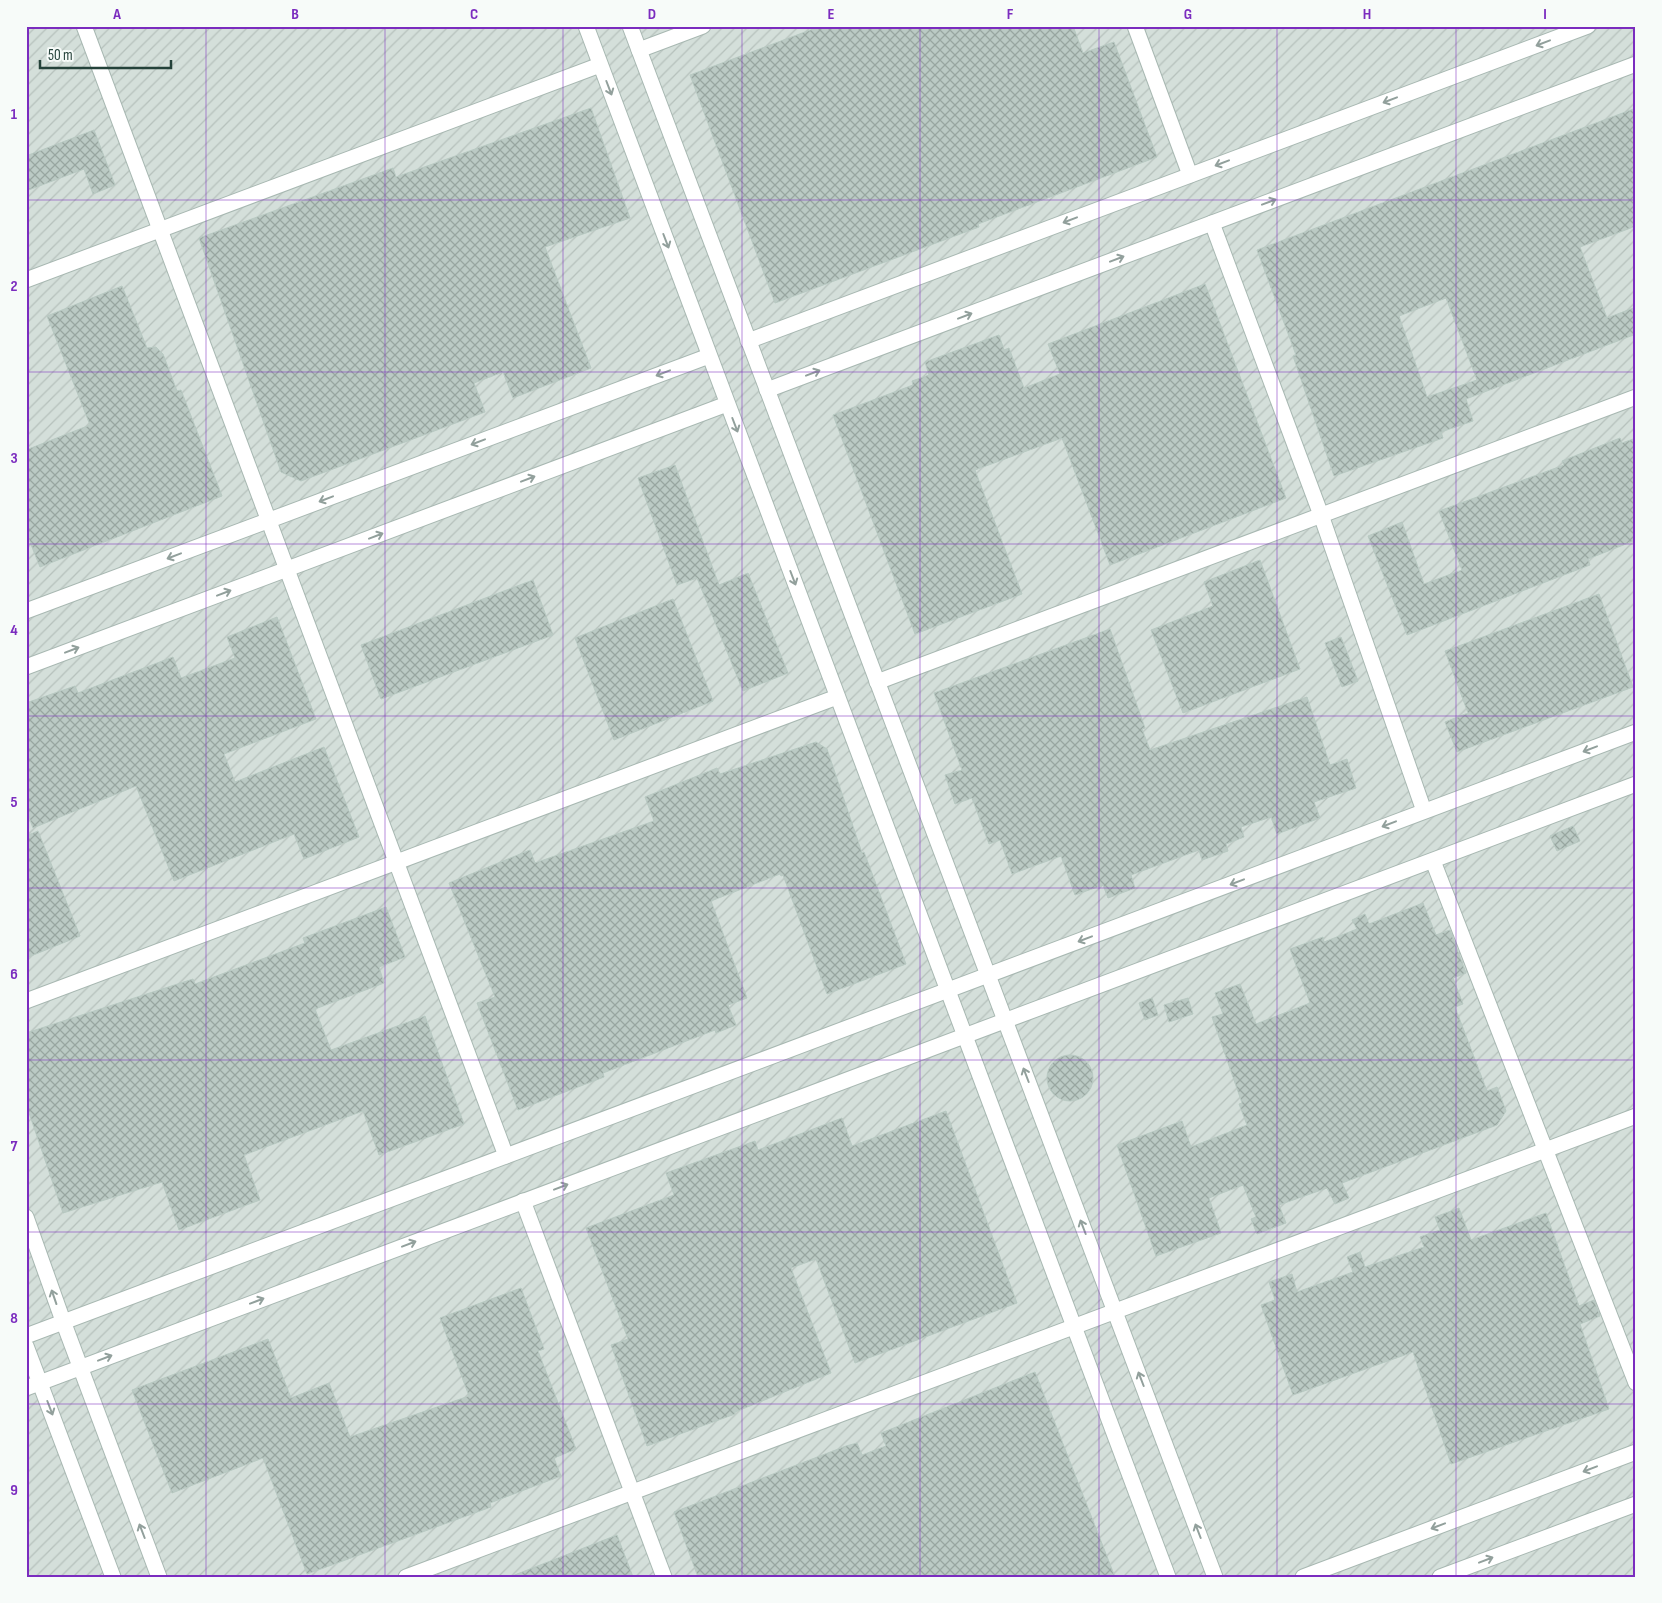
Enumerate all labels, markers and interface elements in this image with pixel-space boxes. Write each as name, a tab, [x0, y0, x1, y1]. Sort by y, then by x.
text: A	[112, 5, 121, 24]
text: B	[291, 5, 299, 24]
text: C	[470, 5, 478, 24]
text: D	[648, 5, 656, 24]
text: E	[828, 5, 835, 24]
text: F	[1007, 5, 1014, 24]
text: G	[1184, 5, 1192, 24]
text: H	[1363, 5, 1371, 24]
text: I	[1543, 5, 1547, 24]
scale bar	[40, 38, 171, 70]
one-way arrow	[1535, 39, 1551, 48]
text: 50 m	[48, 46, 73, 65]
one-way arrow	[605, 80, 614, 96]
one-way arrow	[1383, 96, 1399, 105]
text: 1	[11, 105, 18, 124]
one-way arrow	[1215, 159, 1230, 169]
one-way arrow	[1261, 196, 1276, 206]
one-way arrow	[1063, 216, 1078, 226]
one-way arrow	[662, 232, 671, 248]
one-way arrow	[1109, 254, 1124, 263]
text: 2	[10, 277, 18, 296]
one-way arrow	[956, 311, 972, 320]
one-way arrow	[804, 368, 820, 377]
one-way arrow	[656, 369, 672, 378]
one-way arrow	[731, 417, 740, 433]
one-way arrow	[471, 438, 487, 447]
text: 3	[10, 449, 18, 468]
one-way arrow	[520, 474, 536, 483]
one-way arrow	[319, 495, 334, 504]
one-way arrow	[368, 531, 383, 540]
one-way arrow	[167, 552, 182, 561]
one-way arrow	[789, 570, 798, 585]
one-way arrow	[216, 588, 231, 597]
text: 4	[10, 621, 18, 640]
one-way arrow	[64, 645, 79, 654]
one-way arrow	[1583, 745, 1598, 754]
text: 5	[10, 793, 18, 812]
one-way arrow	[1382, 820, 1397, 830]
one-way arrow	[1229, 878, 1244, 887]
one-way arrow	[1077, 935, 1093, 944]
text: 6	[10, 965, 18, 984]
one-way arrow	[1021, 1068, 1030, 1083]
text: 7	[11, 1137, 18, 1156]
one-way arrow	[553, 1182, 568, 1191]
one-way arrow	[1078, 1220, 1087, 1235]
one-way arrow	[401, 1239, 416, 1248]
one-way arrow	[49, 1290, 58, 1305]
one-way arrow	[249, 1296, 264, 1305]
text: 8	[10, 1309, 18, 1328]
one-way arrow	[96, 1353, 112, 1362]
one-way arrow	[1136, 1372, 1145, 1387]
one-way arrow	[45, 1400, 55, 1415]
one-way arrow	[1583, 1465, 1598, 1474]
text: 9	[10, 1481, 18, 1500]
one-way arrow	[1431, 1522, 1446, 1531]
one-way arrow	[137, 1524, 146, 1539]
one-way arrow	[1193, 1524, 1202, 1539]
one-way arrow	[1478, 1555, 1493, 1564]

